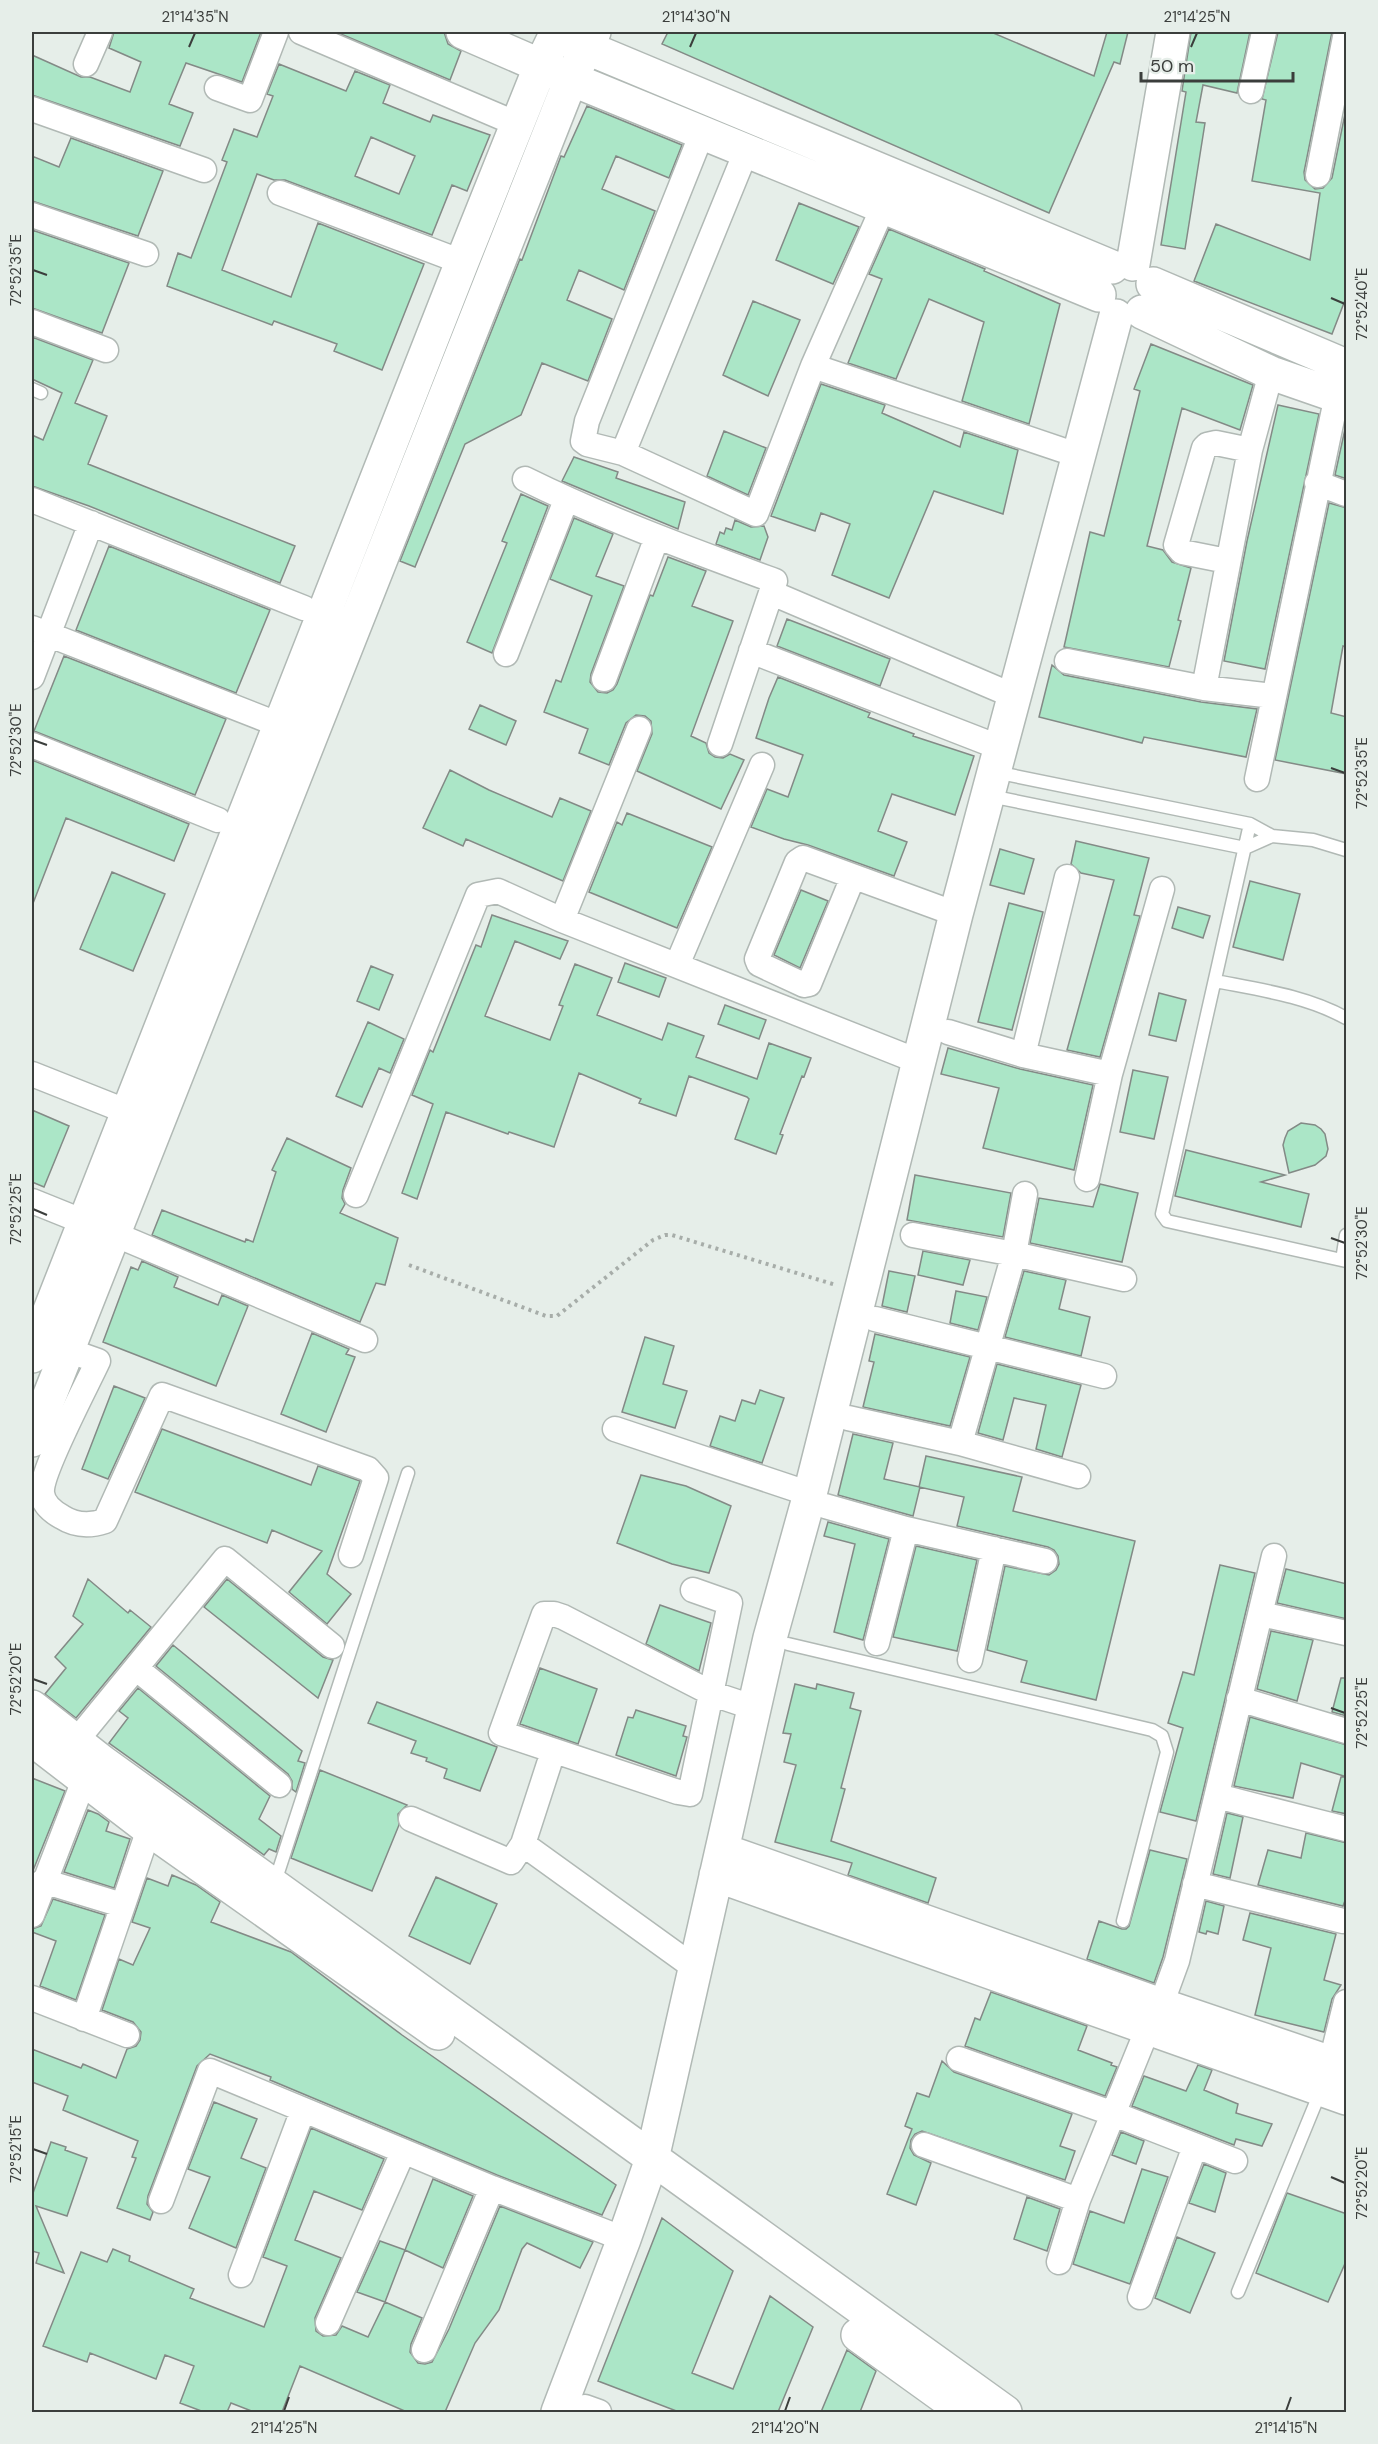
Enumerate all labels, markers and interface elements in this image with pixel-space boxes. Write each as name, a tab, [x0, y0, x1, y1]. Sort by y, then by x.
text: 21°14'35"N	[161, 7, 229, 27]
text: 21°14'30"N	[662, 7, 730, 27]
text: 21°14'25"N	[1164, 7, 1230, 27]
scale bar	[1141, 45, 1292, 83]
text: 50 m	[1150, 54, 1194, 78]
text: 72°52'35"E	[6, 234, 26, 306]
text: 72°52'40"E	[1352, 268, 1372, 340]
text: 72°52'30"E	[6, 703, 26, 777]
text: 72°52'35"E	[1352, 737, 1372, 809]
text: 72°52'25"E	[6, 1173, 26, 1245]
text: 72°52'30"E	[1352, 1206, 1372, 1280]
text: 72°52'20"E	[6, 1643, 26, 1715]
text: 72°52'25"E	[1352, 1677, 1372, 1749]
text: 72°52'15"E	[6, 2115, 26, 2183]
text: 72°52'20"E	[1352, 2147, 1372, 2219]
text: 21°14'25"N	[251, 2418, 317, 2438]
text: 21°14'20"N	[751, 2418, 819, 2438]
text: 21°14'15"N	[1255, 2418, 1317, 2438]

